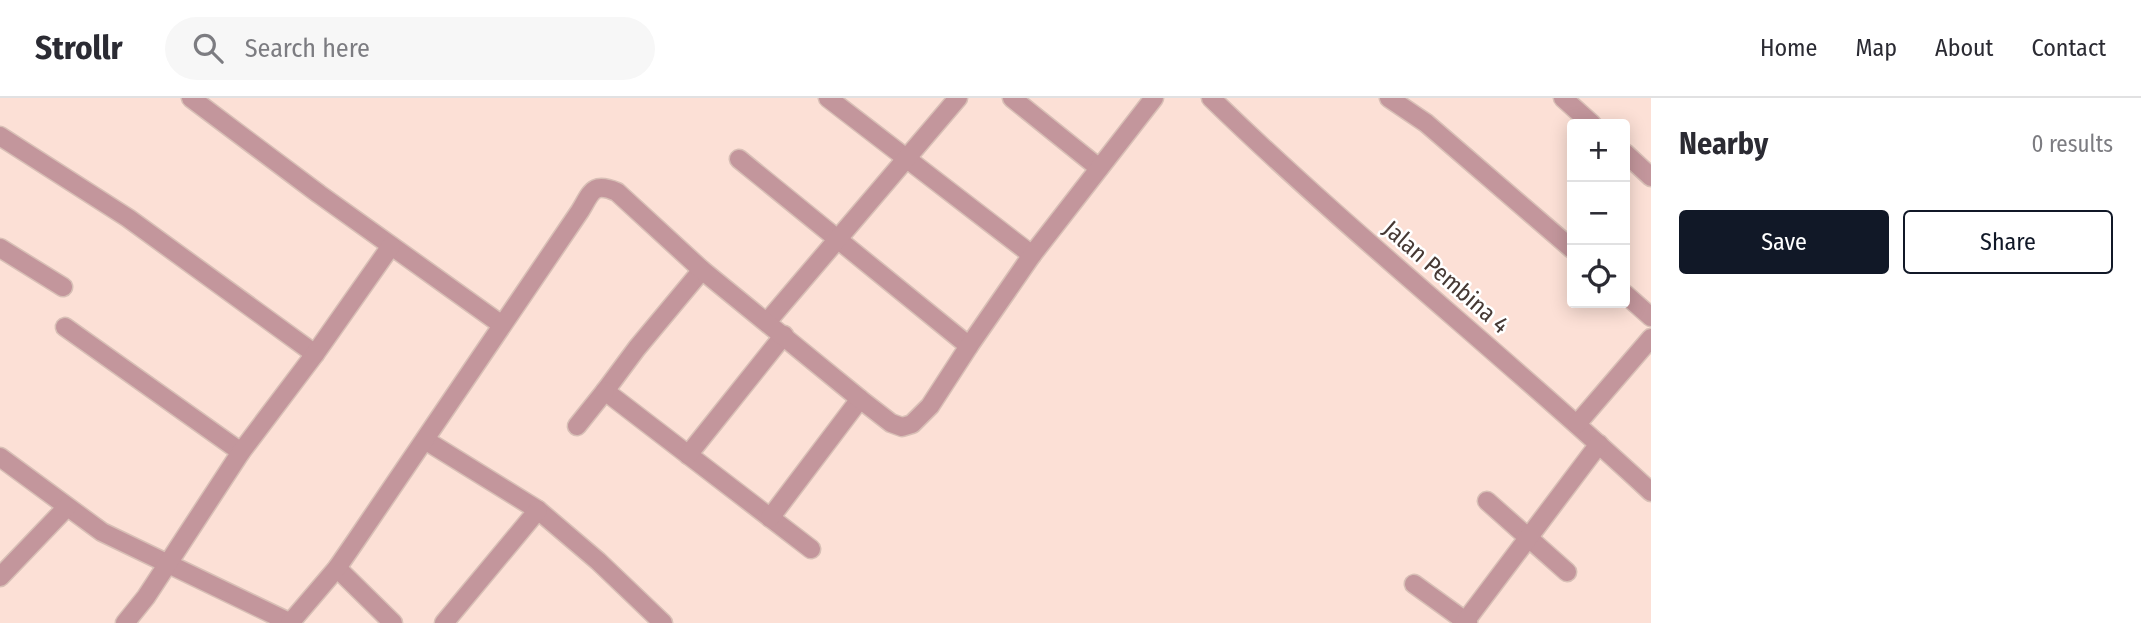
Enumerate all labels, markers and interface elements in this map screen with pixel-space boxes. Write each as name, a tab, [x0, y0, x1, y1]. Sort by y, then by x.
search box	[165, 17, 655, 80]
text: Strollr	[35, 28, 123, 68]
icon: search	[189, 29, 227, 67]
text: Search here	[245, 33, 370, 64]
text: Home	[1760, 34, 1817, 62]
text: Map	[1855, 34, 1897, 62]
text: About	[1935, 34, 1993, 62]
text: Contact	[2031, 34, 2106, 62]
map controls	[1567, 119, 1630, 308]
button: +	[1567, 119, 1630, 182]
text: Nearby	[1679, 126, 1768, 162]
text: 0 results	[2032, 130, 2113, 158]
button: −	[1567, 182, 1630, 245]
button: Save	[1679, 210, 1889, 274]
button: Share	[1903, 210, 2113, 274]
street label: Jalan Pembina 4	[1378, 215, 1514, 339]
button: locate	[1567, 245, 1630, 308]

